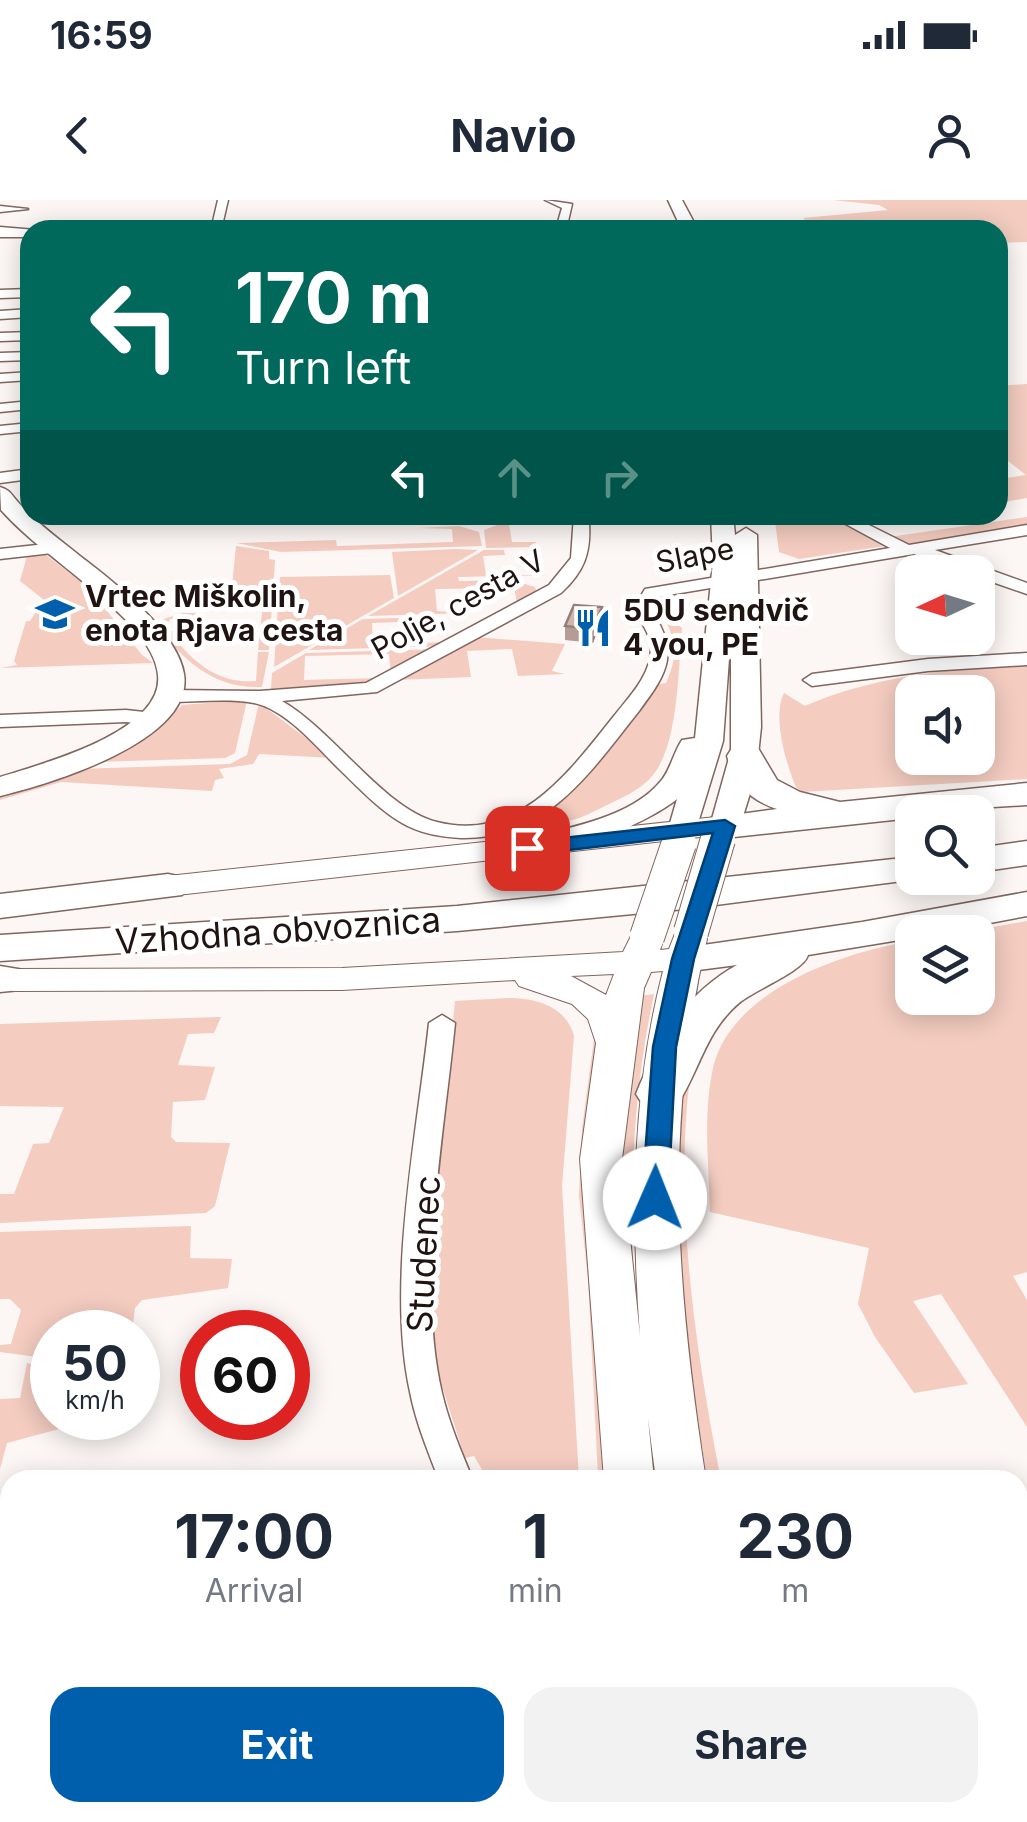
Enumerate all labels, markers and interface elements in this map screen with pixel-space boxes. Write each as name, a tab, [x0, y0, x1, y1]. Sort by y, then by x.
text: 16:59	[50, 12, 153, 58]
icon: back	[50, 108, 105, 163]
text: Navio	[450, 108, 577, 163]
icon: person	[922, 108, 977, 163]
text: 170 m	[235, 255, 432, 340]
icon: left	[70, 260, 200, 390]
text: Turn left	[235, 340, 411, 395]
icon: left	[382, 450, 437, 505]
icon: ahead	[487, 450, 542, 505]
icon: right	[592, 450, 647, 505]
street label: Slape	[652, 530, 737, 580]
street label: Polje, cesta V	[365, 542, 550, 667]
north arrow	[895, 555, 995, 655]
map controls	[895, 555, 995, 1015]
place label: Vrtec Miškolin, enota Rjava cesta	[85, 578, 343, 648]
place label: 5DU sendvič 4 you, PE	[623, 592, 809, 662]
school or university icon: Vrtec Miškolin, enota Rjava cesta	[34, 593, 76, 635]
restaurant icon: 5DU sendvič 4 you, PE	[572, 607, 614, 649]
button: sound	[895, 675, 995, 775]
button: search	[895, 795, 995, 895]
pin	[485, 806, 570, 891]
icon: arrive	[500, 821, 555, 876]
street label: Vzhodna obvoznica	[114, 898, 442, 962]
button: layers	[895, 915, 995, 1015]
position arrow	[603, 1146, 707, 1250]
street label: Studenec	[398, 1174, 448, 1334]
speed limit sign: 60	[180, 1310, 310, 1440]
text: 50	[62, 1333, 128, 1393]
text: km/h	[65, 1385, 125, 1415]
text: 17:00	[174, 1500, 334, 1572]
text: 1	[522, 1500, 548, 1572]
text: 230	[737, 1500, 854, 1572]
text: Arrival	[205, 1571, 303, 1610]
text: min	[508, 1571, 563, 1610]
text: m	[781, 1571, 809, 1610]
button: Exit	[50, 1687, 504, 1802]
button: Share	[524, 1687, 978, 1802]

